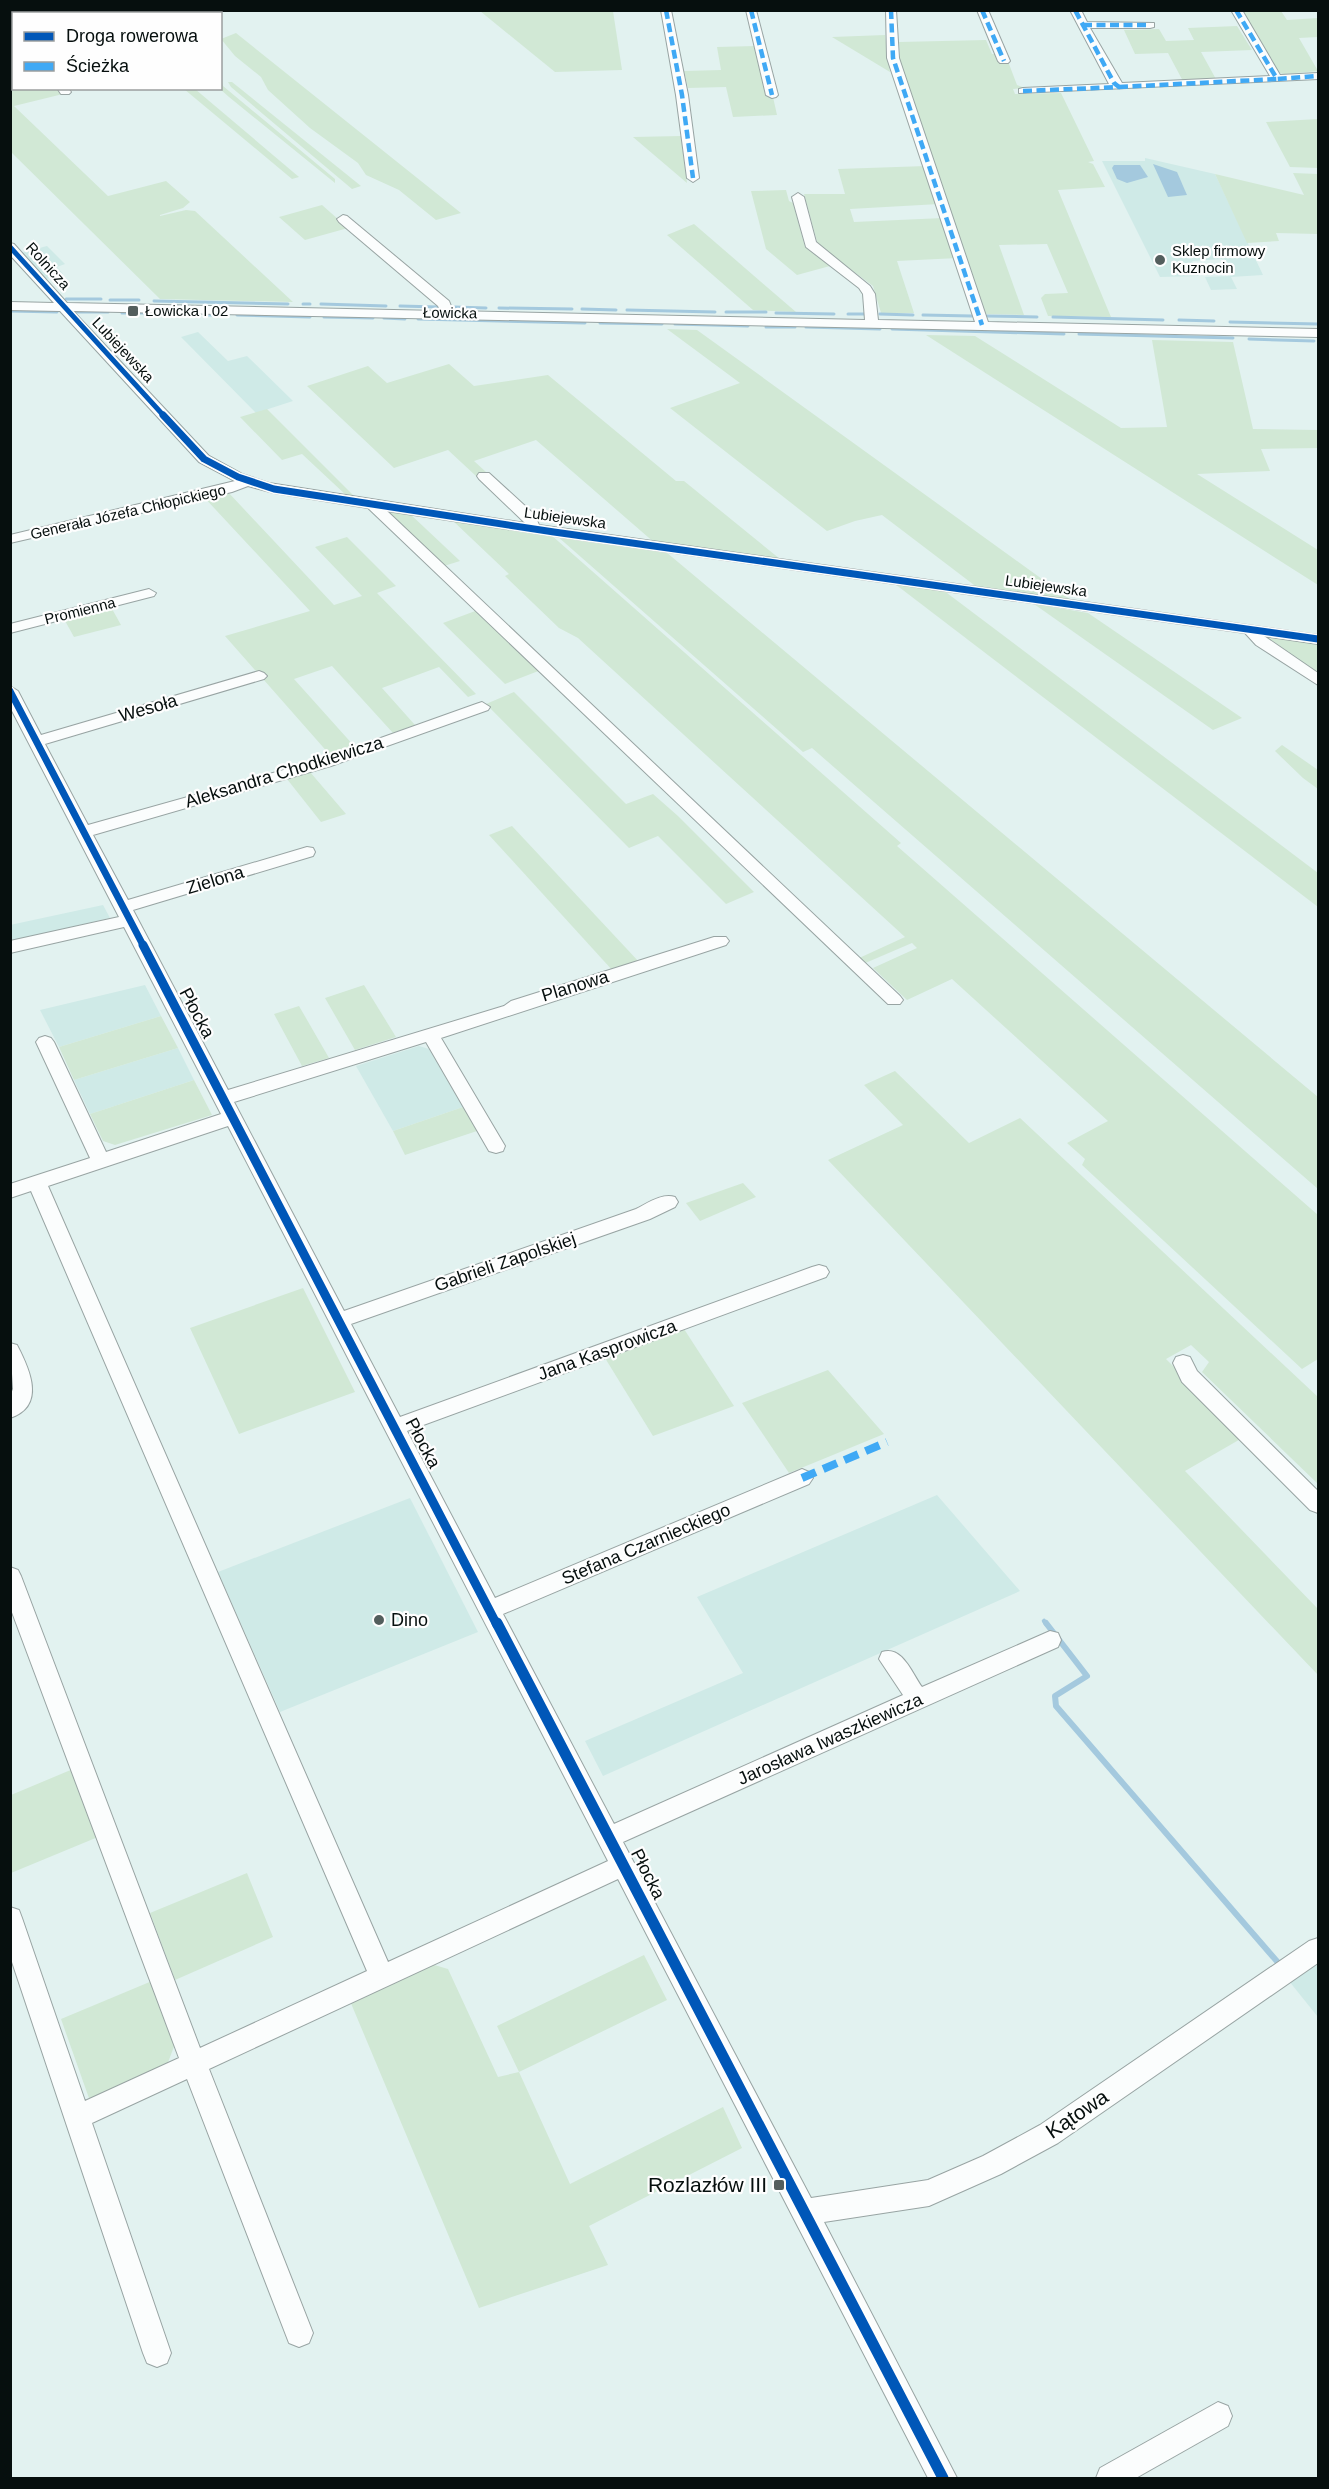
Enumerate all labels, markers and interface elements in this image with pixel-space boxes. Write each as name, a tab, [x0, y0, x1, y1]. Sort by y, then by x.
legend	[12, 12, 222, 90]
text: Droga rowerowa	[66, 26, 199, 46]
text: Ścieżka	[66, 55, 130, 76]
street label: Rolnicza	[23, 239, 74, 293]
place label: Sklep firmowy Kuznocin	[1172, 242, 1266, 276]
marker: Sklep firmowy Kuznocin	[1153, 253, 1167, 267]
place label: Łowicka I 02	[145, 302, 228, 319]
marker: Łowicka I 02	[126, 304, 140, 318]
street label: Łowicka	[423, 304, 478, 321]
street label: Lubiejewska	[89, 314, 158, 386]
street label: Generała Józefa Chłopickiego	[28, 481, 227, 542]
street label: Lubiejewska	[523, 503, 608, 532]
street label: Lubiejewska	[1004, 571, 1089, 600]
street label: Promienna	[43, 593, 118, 628]
street label: Wesoła	[117, 690, 180, 726]
street label: Aleksandra Chodkiewicza	[183, 732, 386, 812]
street label: Zielona	[184, 862, 247, 898]
street label: Planowa	[539, 966, 612, 1006]
street label: Płocka	[175, 984, 219, 1042]
street label: Gabrieli Zapolskiej	[432, 1228, 578, 1296]
street label: Jana Kasprowicza	[535, 1315, 680, 1384]
street label: Płocka	[401, 1414, 445, 1472]
street label: Stefana Czarnieckiego	[559, 1499, 733, 1589]
place label: Dino	[391, 1610, 428, 1630]
marker: Dino	[372, 1613, 386, 1627]
street label: Jarosława Iwaszkiewicza	[735, 1689, 926, 1789]
street label: Płocka	[627, 1845, 670, 1903]
street label: Kątowa	[1041, 2084, 1112, 2143]
place label: Rozlazłów III	[648, 2173, 767, 2196]
marker: Rozlazłów III	[772, 2178, 786, 2192]

